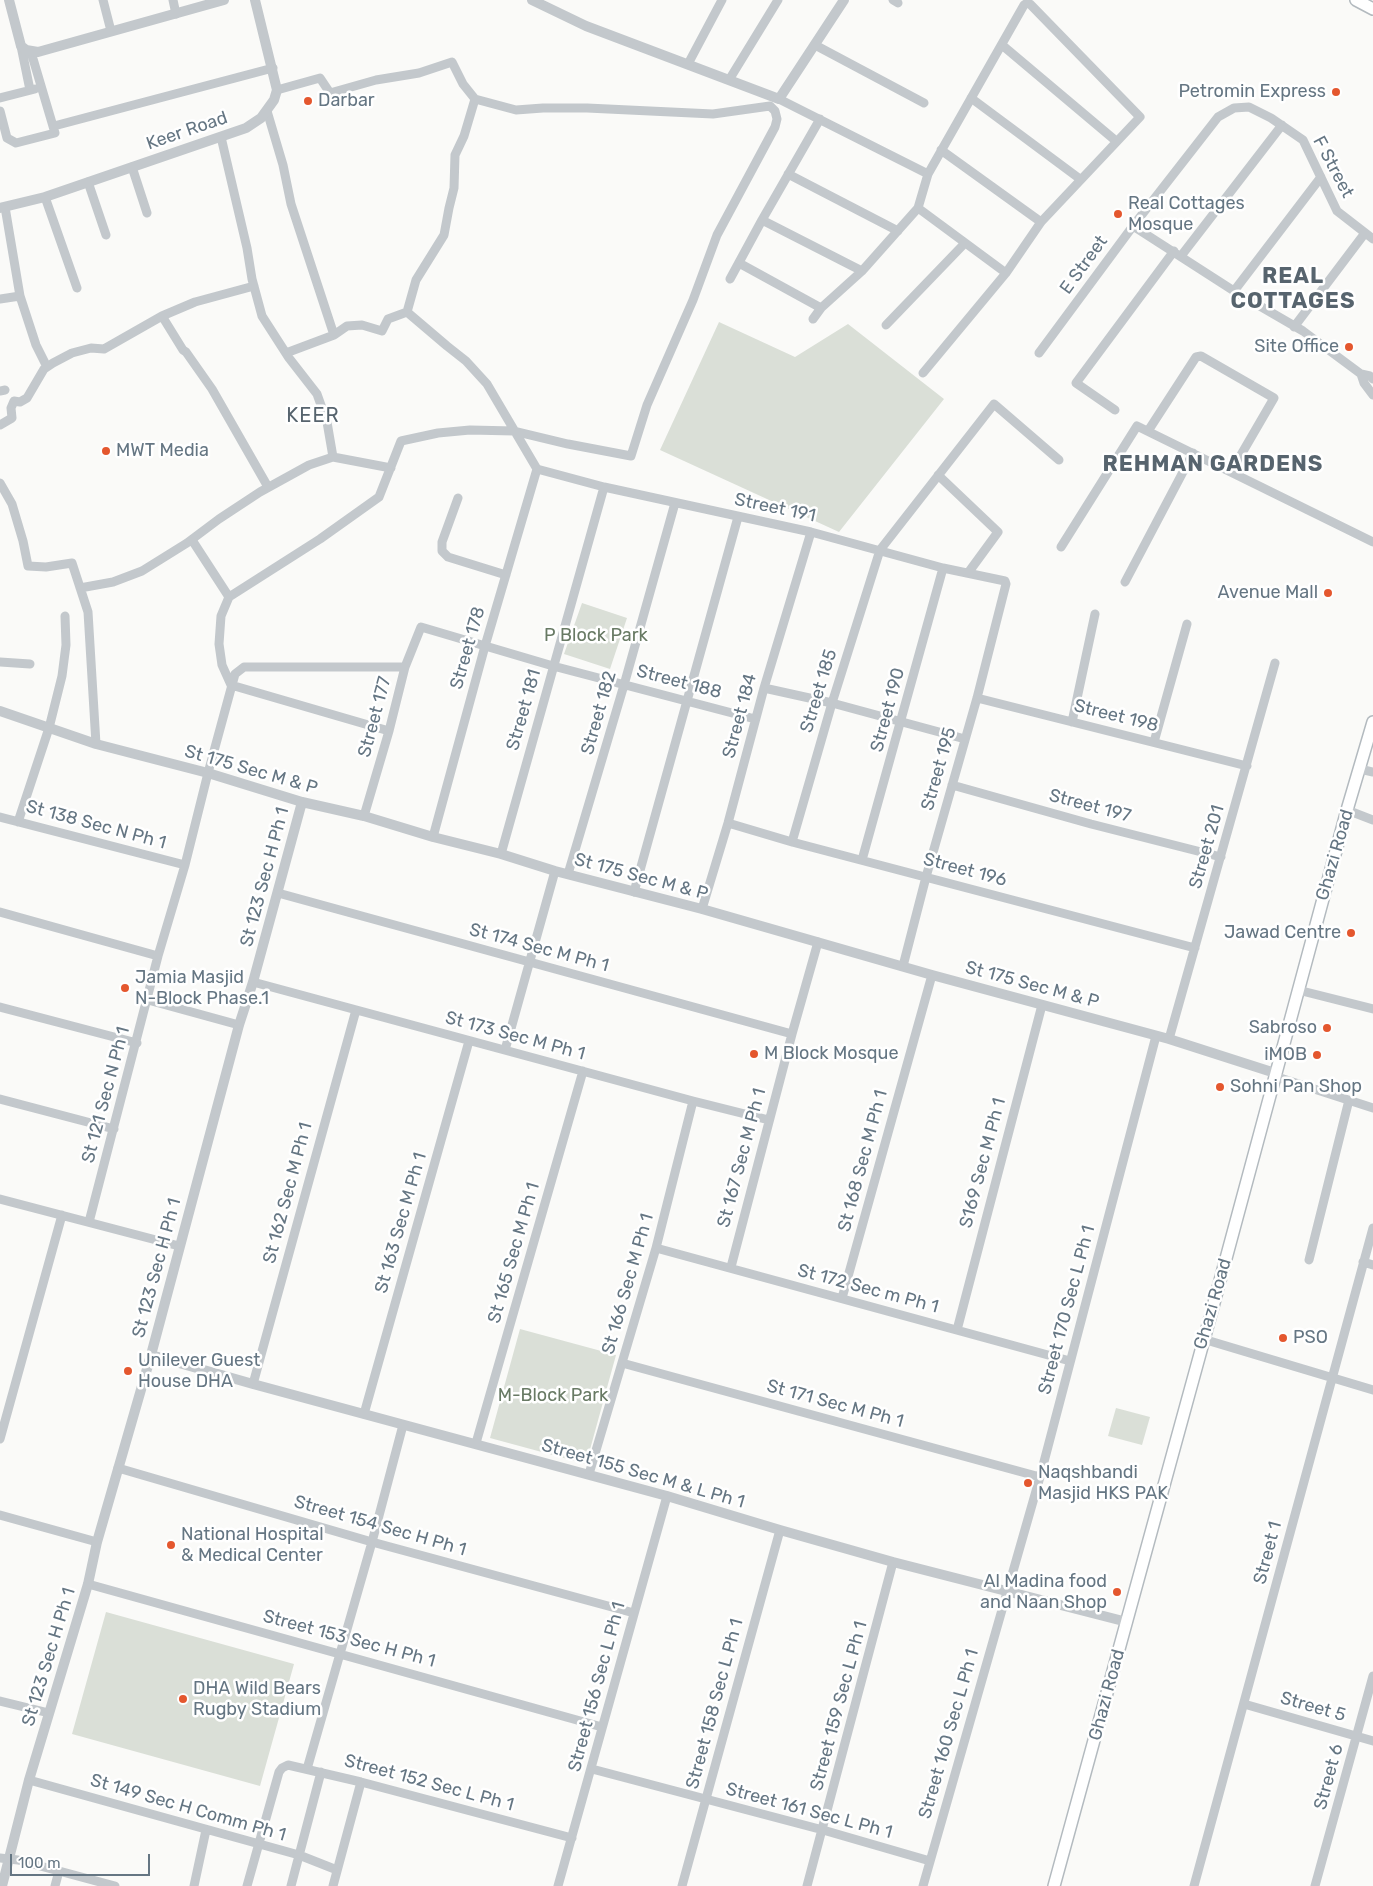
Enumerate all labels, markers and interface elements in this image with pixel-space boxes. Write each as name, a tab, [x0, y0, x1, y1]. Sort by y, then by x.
place label: Petromin Express	[1178, 81, 1326, 103]
marker: Petromin Express	[1330, 86, 1342, 98]
place label: Darbar	[318, 90, 375, 112]
marker: Darbar	[302, 95, 314, 107]
street label: Keer Road	[144, 107, 230, 155]
street label: F Street	[1308, 132, 1358, 202]
place label: Real Cottages Mosque	[1128, 193, 1245, 235]
marker: Real Cottages Mosque	[1112, 208, 1124, 220]
street label: E Street	[1055, 231, 1113, 299]
district label: REAL COTTAGES	[1230, 264, 1356, 316]
place label: Site Office	[1254, 336, 1339, 358]
marker: Site Office	[1343, 341, 1355, 353]
district label: KEER	[286, 404, 340, 428]
place label: MWT Media	[116, 440, 209, 462]
marker: MWT Media	[100, 445, 112, 457]
district label: REHMAN GARDENS	[1101, 452, 1325, 478]
street label: Street 191	[732, 489, 818, 527]
place label: Avenue Mall	[1218, 582, 1318, 604]
marker: Avenue Mall	[1322, 587, 1334, 599]
street label: Street 178	[446, 604, 490, 692]
park label: P Block Park	[544, 625, 648, 647]
street label: Street 185	[796, 647, 842, 735]
street label: Street 188	[634, 660, 724, 704]
street label: Street 190	[866, 666, 910, 754]
street label: Street 181	[502, 667, 546, 753]
street label: Street 182	[577, 669, 621, 757]
street label: Street 184	[718, 671, 762, 761]
street label: Street 177	[354, 674, 396, 760]
street label: Street 198	[1072, 695, 1160, 737]
street label: Street 195	[917, 725, 961, 813]
street label: St 175 Sec M & P	[182, 741, 320, 799]
street label: Street 197	[1047, 785, 1133, 827]
street label: St 138 Sec N Ph 1	[24, 796, 168, 854]
street label: Street 201	[1185, 803, 1229, 891]
street label: St 123 Sec H Ph 1	[236, 805, 294, 949]
street label: Ghazi Road	[1312, 807, 1358, 903]
street label: St 175 Sec M & P	[572, 849, 710, 905]
street label: Street 196	[921, 849, 1009, 891]
street label: St 174 Sec M Ph 1	[467, 919, 611, 977]
place label: Jawad Centre	[1224, 922, 1341, 944]
marker: Jawad Centre	[1345, 927, 1357, 939]
street label: St 175 Sec M & P	[963, 957, 1101, 1013]
place label: Jamia Masjid N-Block Phase.1	[135, 967, 269, 1010]
marker: Jamia Masjid N-Block Phase.1	[119, 982, 131, 994]
street label: St 173 Sec M Ph 1	[443, 1007, 587, 1065]
place label: Sabroso	[1249, 1017, 1317, 1039]
marker: Sabroso	[1321, 1022, 1333, 1034]
street label: St 121 Sec N Ph 1	[77, 1024, 135, 1166]
place label: M Block Mosque	[764, 1043, 899, 1065]
place label: iMOB	[1264, 1044, 1307, 1066]
marker: M Block Mosque	[748, 1048, 760, 1060]
marker: iMOB	[1311, 1049, 1323, 1061]
place label: Sohni Pan Shop	[1230, 1076, 1362, 1098]
marker: Sohni Pan Shop	[1214, 1081, 1226, 1093]
street label: St 167 Sec M Ph 1	[713, 1086, 771, 1230]
street label: St 168 Sec M Ph 1	[834, 1088, 892, 1234]
street label: S169 Sec M Ph 1	[955, 1096, 1011, 1230]
street label: St 162 Sec M Ph 1	[259, 1120, 317, 1266]
street label: St 163 Sec M Ph 1	[371, 1150, 431, 1296]
street label: St 165 Sec M Ph 1	[484, 1180, 544, 1326]
street label: St 123 Sec H Ph 1	[128, 1196, 186, 1340]
street label: St 166 Sec M Ph 1	[598, 1211, 658, 1357]
street label: Street 170 Sec L Ph 1	[1034, 1223, 1100, 1397]
street label: Ghazi Road	[1190, 1256, 1236, 1352]
street label: St 172 Sec m Ph 1	[795, 1260, 941, 1318]
place label: PSO	[1293, 1327, 1328, 1349]
marker: PSO	[1277, 1332, 1289, 1344]
place label: Unilever Guest House DHA	[138, 1350, 260, 1392]
marker: Unilever Guest House DHA	[122, 1365, 134, 1377]
street label: St 171 Sec M Ph 1	[764, 1375, 906, 1433]
park label: M-Block Park	[498, 1385, 608, 1407]
street label: Street 155 Sec M & L Ph 1	[539, 1435, 747, 1513]
place label: Naqshbandi Masjid HKS PAK	[1038, 1462, 1168, 1505]
marker: Naqshbandi Masjid HKS PAK	[1022, 1477, 1034, 1489]
street label: Street 154 Sec H Ph 1	[291, 1491, 469, 1561]
street label: Street 1	[1249, 1519, 1287, 1587]
place label: National Hospital & Medical Center	[181, 1524, 324, 1566]
marker: National Hospital & Medical Center	[165, 1539, 177, 1551]
place label: Al Madina food and Naan Shop	[980, 1571, 1107, 1614]
street label: St 123 Sec H Ph 1	[18, 1585, 80, 1729]
marker: Al Madina food and Naan Shop	[1111, 1586, 1123, 1598]
street label: Street 156 Sec L Ph 1	[564, 1600, 630, 1774]
street label: Street 153 Sec H Ph 1	[260, 1606, 438, 1672]
street label: Street 158 Sec L Ph 1	[682, 1616, 748, 1792]
street label: Street 159 Sec L Ph 1	[806, 1619, 872, 1793]
street label: Street 160 Sec L Ph 1	[914, 1647, 984, 1821]
street label: Ghazi Road	[1084, 1647, 1130, 1743]
place label: DHA Wild Bears Rugby Stadium	[193, 1678, 321, 1720]
street label: Street 5	[1278, 1687, 1348, 1727]
marker: DHA Wild Bears Rugby Stadium	[177, 1693, 189, 1705]
street label: Street 6	[1310, 1742, 1348, 1812]
street label: Street 152 Sec L Ph 1	[342, 1750, 516, 1816]
street label: St 149 Sec H Comm Ph 1	[88, 1770, 288, 1846]
street label: Street 161 Sec L Ph 1	[723, 1778, 895, 1844]
scale bar	[12, 1844, 152, 1876]
text: 100 m	[18, 1854, 60, 1872]

